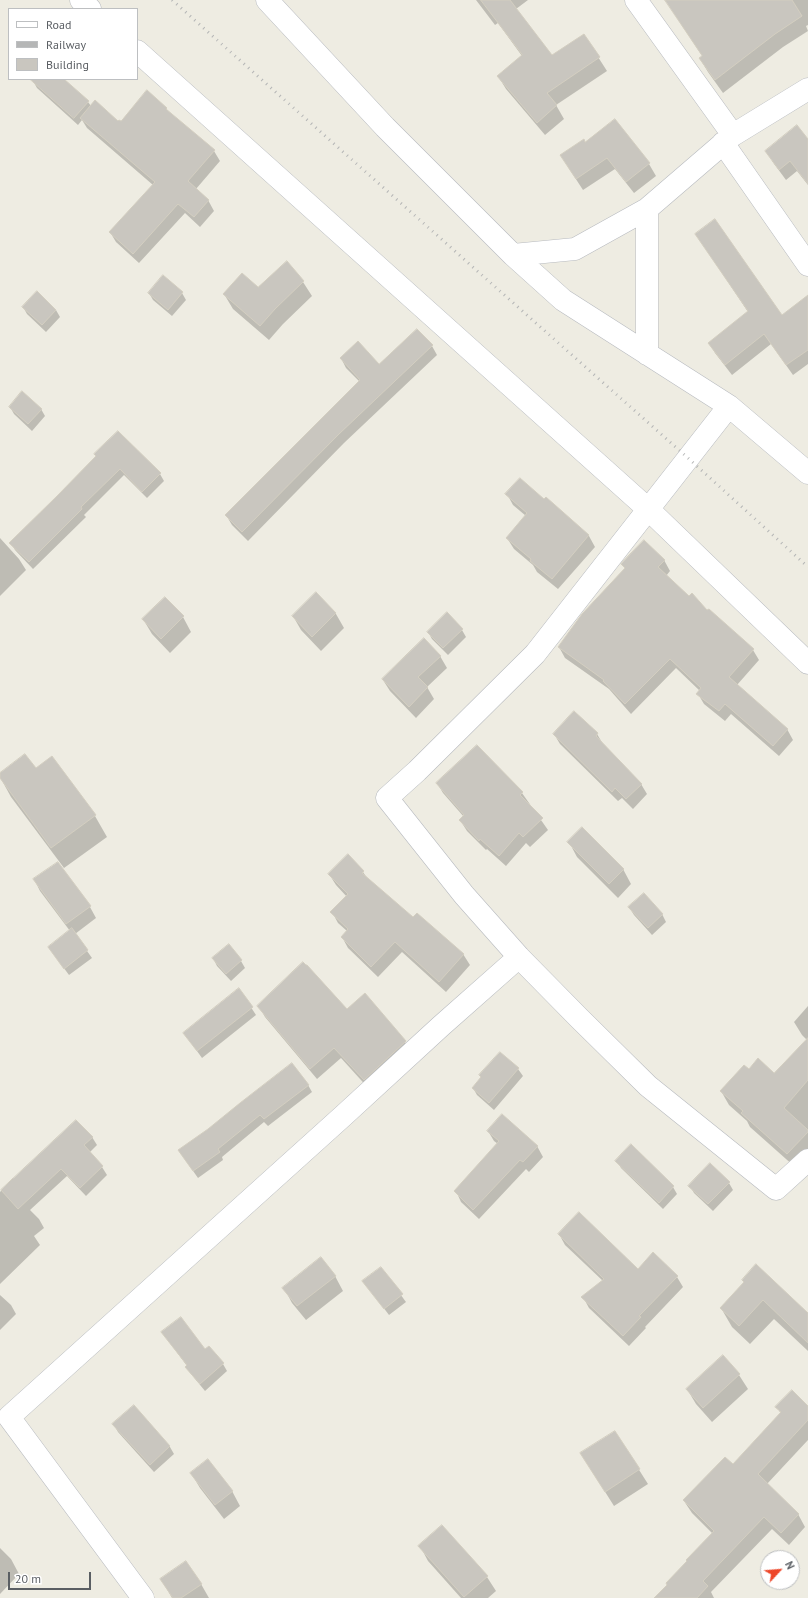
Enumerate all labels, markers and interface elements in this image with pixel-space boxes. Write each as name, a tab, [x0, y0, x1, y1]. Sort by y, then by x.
legend	[8, 8, 138, 80]
text: Road	[46, 17, 71, 32]
text: Railway	[46, 37, 86, 52]
text: Building	[46, 57, 89, 72]
north arrow	[760, 1550, 800, 1590]
text: N	[782, 1559, 798, 1571]
scale bar	[10, 1564, 93, 1590]
text: 20 m	[15, 1571, 41, 1586]

